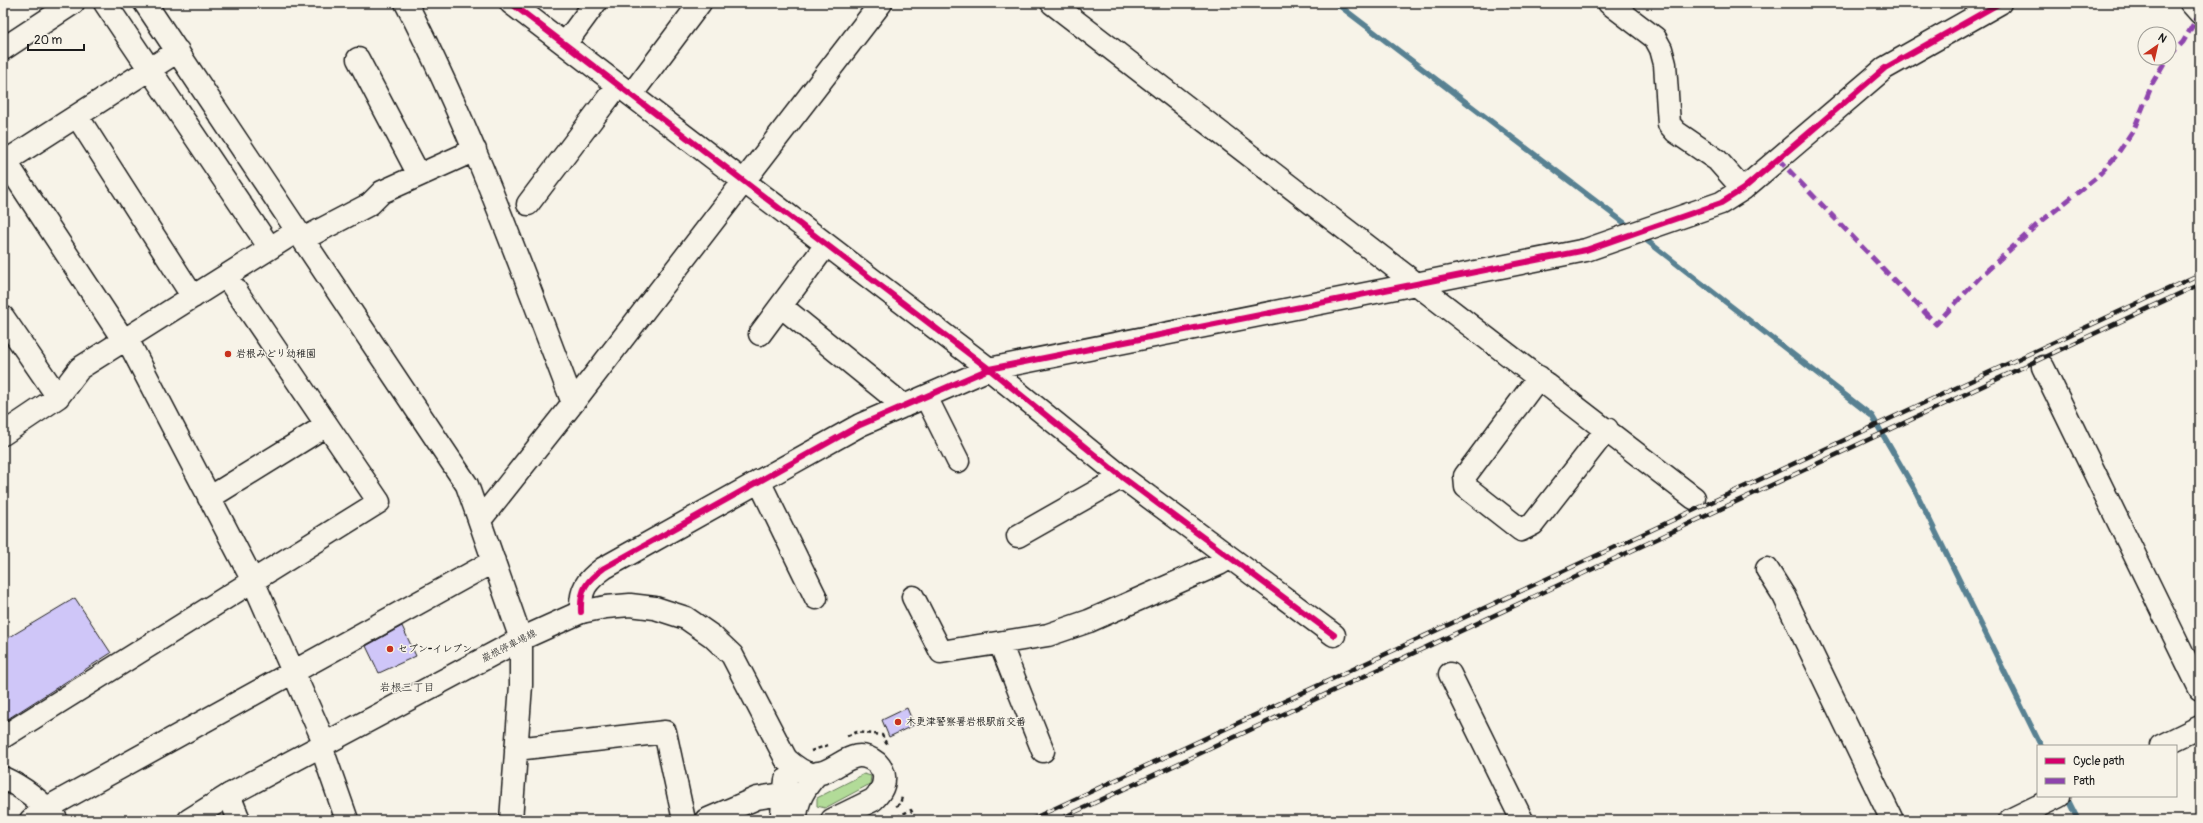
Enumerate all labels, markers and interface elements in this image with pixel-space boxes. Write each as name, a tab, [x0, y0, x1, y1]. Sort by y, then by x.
scale bar	[28, 26, 84, 52]
north arrow	[2137, 26, 2177, 66]
text: N	[2156, 31, 2169, 46]
text: 20 m	[34, 33, 63, 48]
place label: 岩根みどり幼稚園	[236, 348, 316, 360]
marker: 岩根みどり幼稚園	[223, 349, 233, 359]
street label: 巌根停車場線	[480, 627, 538, 665]
place label: セブン-イレブン	[398, 643, 472, 655]
marker: セブン-イレブン	[385, 644, 395, 654]
district label: 岩根三丁目	[380, 681, 435, 694]
place label: 木更津警察署岩根駅前交番	[906, 716, 1026, 728]
marker: 木更津警察署岩根駅前交番	[893, 717, 903, 727]
legend	[2037, 745, 2177, 797]
text: Cycle path	[2073, 754, 2125, 769]
text: Path	[2073, 774, 2095, 789]

